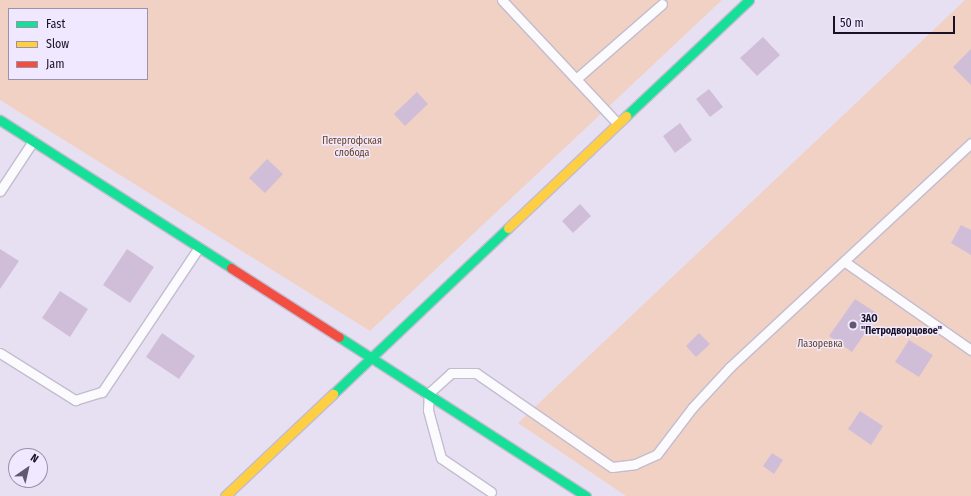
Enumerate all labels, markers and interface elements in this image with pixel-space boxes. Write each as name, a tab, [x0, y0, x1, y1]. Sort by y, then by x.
legend	[8, 8, 148, 80]
scale bar	[835, 8, 957, 34]
text: 50 m	[840, 16, 864, 30]
text: Fast	[46, 17, 65, 31]
text: Slow	[46, 37, 69, 51]
text: Jam	[46, 57, 64, 71]
park label: Петергофская слобода	[322, 135, 382, 158]
place label: ЗАО "Петродворцовое"	[861, 313, 942, 336]
marker: ЗАО "Петродворцовое"	[848, 320, 858, 330]
park label: Лазоревка	[797, 339, 843, 351]
north arrow	[8, 448, 48, 488]
text: N	[28, 451, 41, 466]

